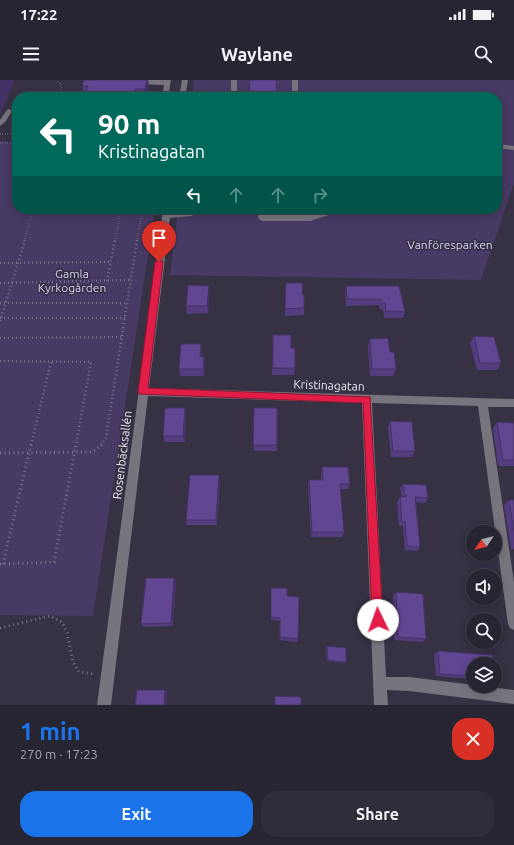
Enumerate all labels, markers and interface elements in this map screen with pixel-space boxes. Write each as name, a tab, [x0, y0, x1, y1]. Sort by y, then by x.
text: 17:22	[20, 6, 58, 23]
icon: menu	[20, 43, 42, 65]
icon: search	[472, 43, 494, 65]
text: Waylane	[221, 44, 293, 64]
icon: left	[32, 108, 84, 160]
text: 90 m	[98, 108, 160, 139]
text: Kristinagatan	[98, 141, 205, 161]
icon: left	[183, 184, 205, 206]
icon: ahead	[225, 184, 247, 206]
icon: ahead	[267, 184, 289, 206]
icon: right	[309, 184, 331, 206]
pin	[142, 221, 176, 262]
icon: arrive	[148, 227, 170, 249]
park label: Vanföresparken	[407, 238, 493, 251]
park label: Gamla Kyrkogården	[38, 267, 106, 294]
street label: Kristinagatan	[293, 377, 365, 393]
street label: Rosenbäcksallén	[110, 410, 134, 500]
north arrow	[466, 525, 502, 561]
map controls	[466, 525, 502, 693]
button: sound	[466, 569, 502, 605]
position arrow	[357, 599, 399, 641]
button: search	[466, 613, 502, 649]
button: layers	[466, 657, 502, 693]
text: 1 min	[20, 718, 81, 745]
button: close	[452, 718, 494, 760]
text: 270 m · 17:23	[20, 747, 98, 761]
button: Exit	[20, 791, 253, 837]
button: Share	[261, 791, 494, 837]

